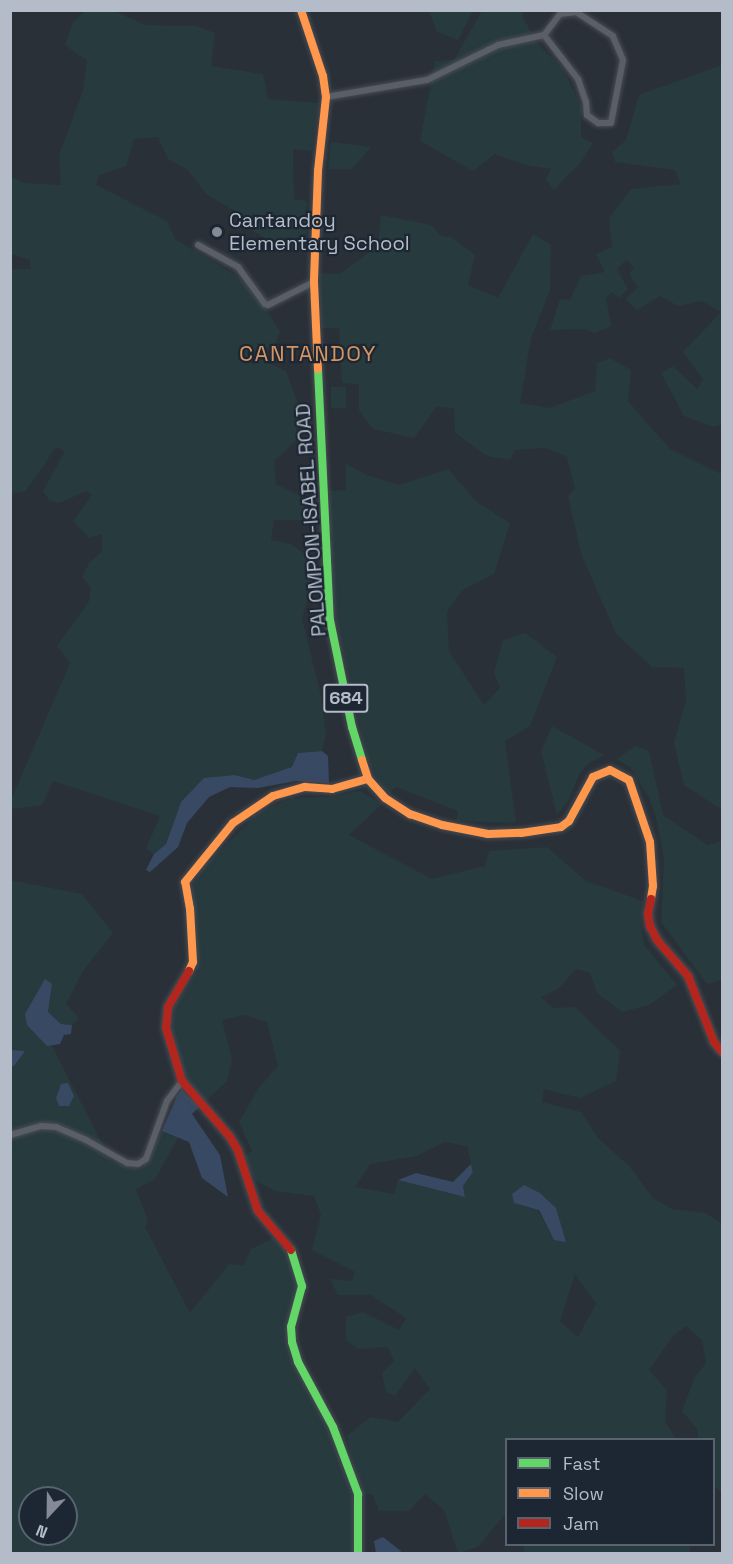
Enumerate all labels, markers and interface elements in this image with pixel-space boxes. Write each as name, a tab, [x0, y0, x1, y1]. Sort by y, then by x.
place label: Cantandoy Elementary School	[229, 208, 410, 255]
marker: Cantandoy Elementary School	[210, 225, 224, 239]
district label: CANTANDOY	[239, 341, 377, 367]
street label: PALOMPON-ISABEL ROAD	[291, 402, 331, 638]
road number: 684	[322, 683, 370, 713]
legend	[505, 1438, 715, 1546]
text: Fast	[563, 1452, 600, 1475]
text: Slow	[563, 1482, 604, 1505]
north arrow	[18, 1486, 78, 1546]
text: Jam	[563, 1512, 599, 1535]
text: N	[33, 1520, 51, 1543]

